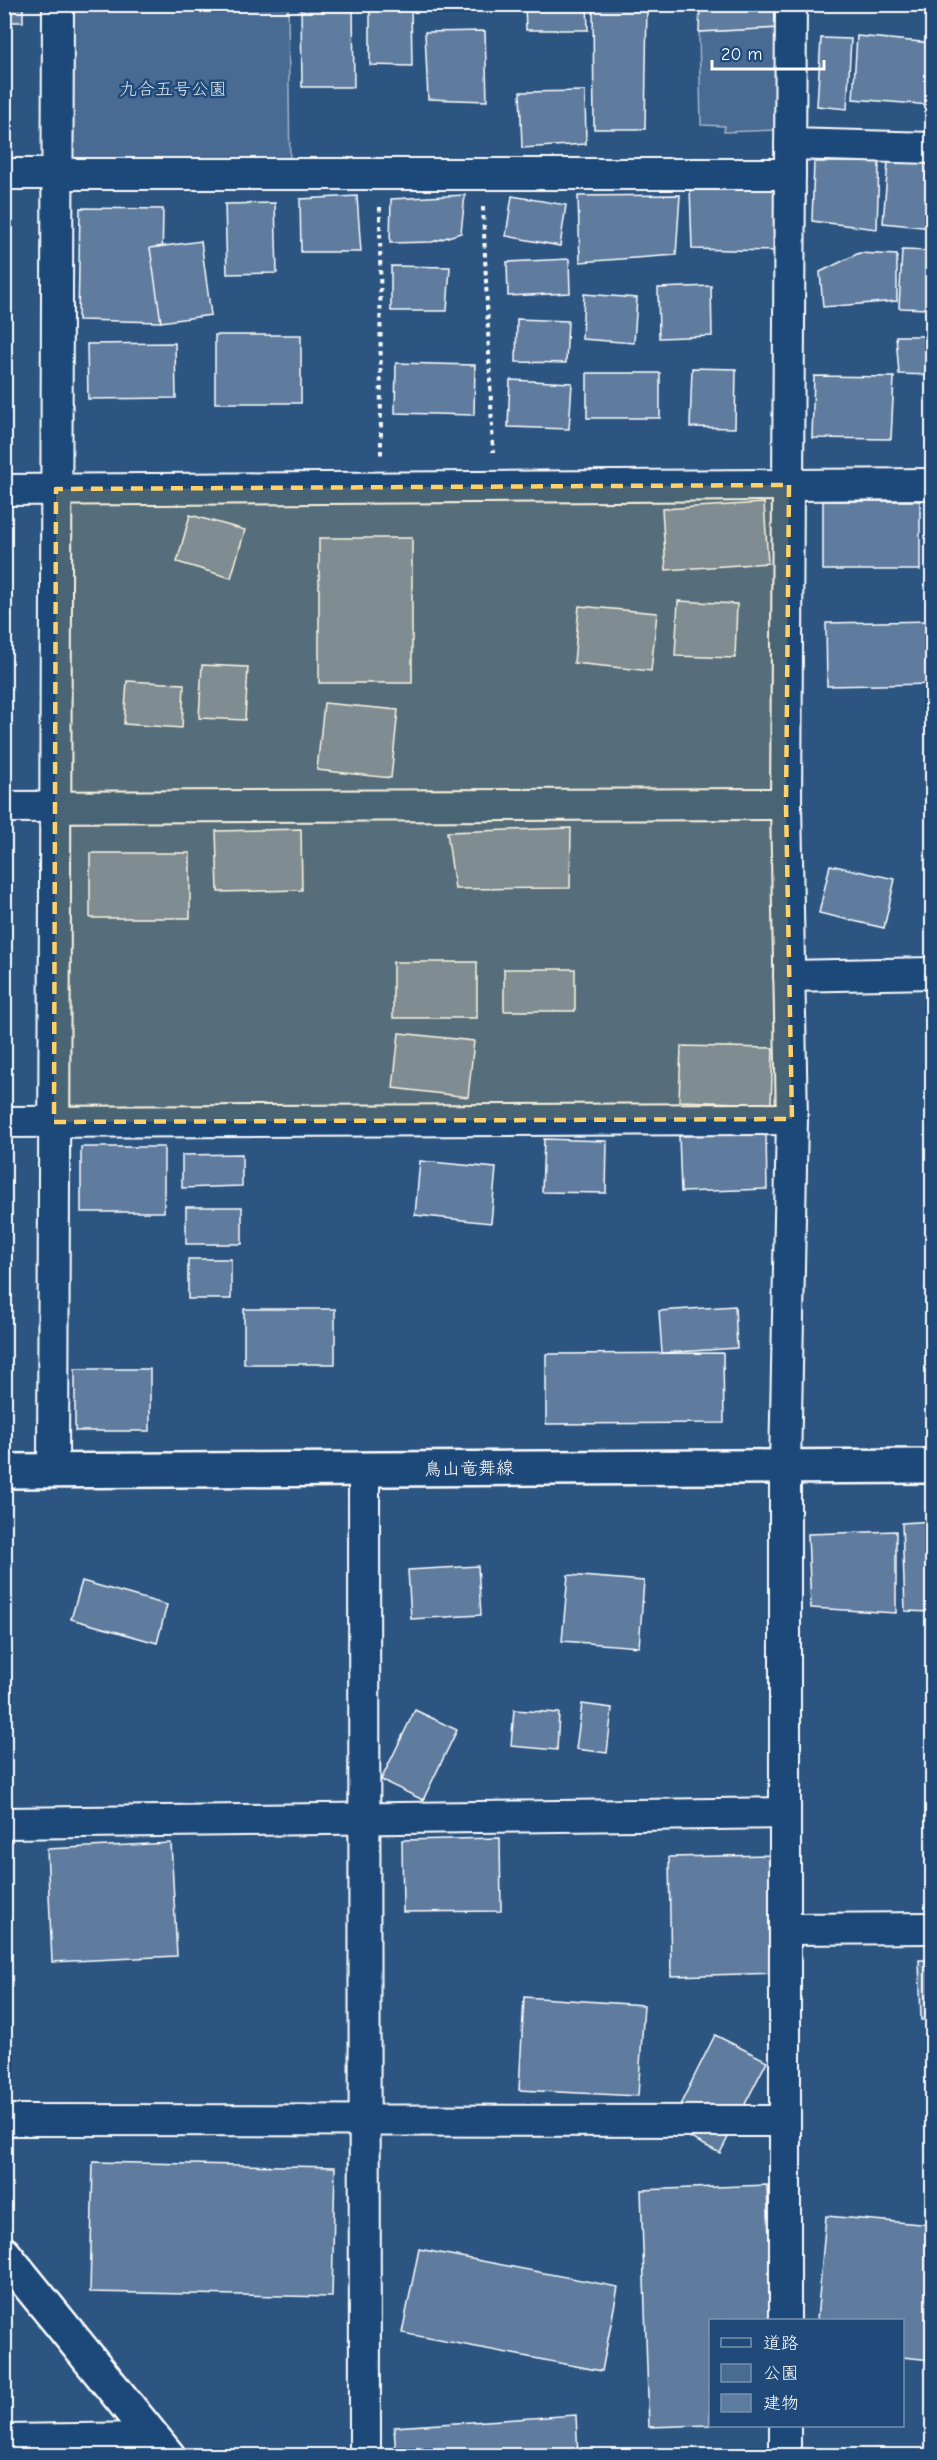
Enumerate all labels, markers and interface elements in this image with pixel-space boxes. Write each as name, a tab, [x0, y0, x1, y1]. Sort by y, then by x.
scale bar	[712, 33, 824, 71]
text: 20 m	[721, 44, 762, 65]
park label: 九合五号公園	[119, 79, 227, 100]
street label: 鳥山竜舞線	[424, 1458, 514, 1480]
legend	[709, 2319, 904, 2427]
text: 道路	[763, 2333, 799, 2354]
text: 公園	[763, 2363, 799, 2384]
text: 建物	[763, 2393, 799, 2414]

